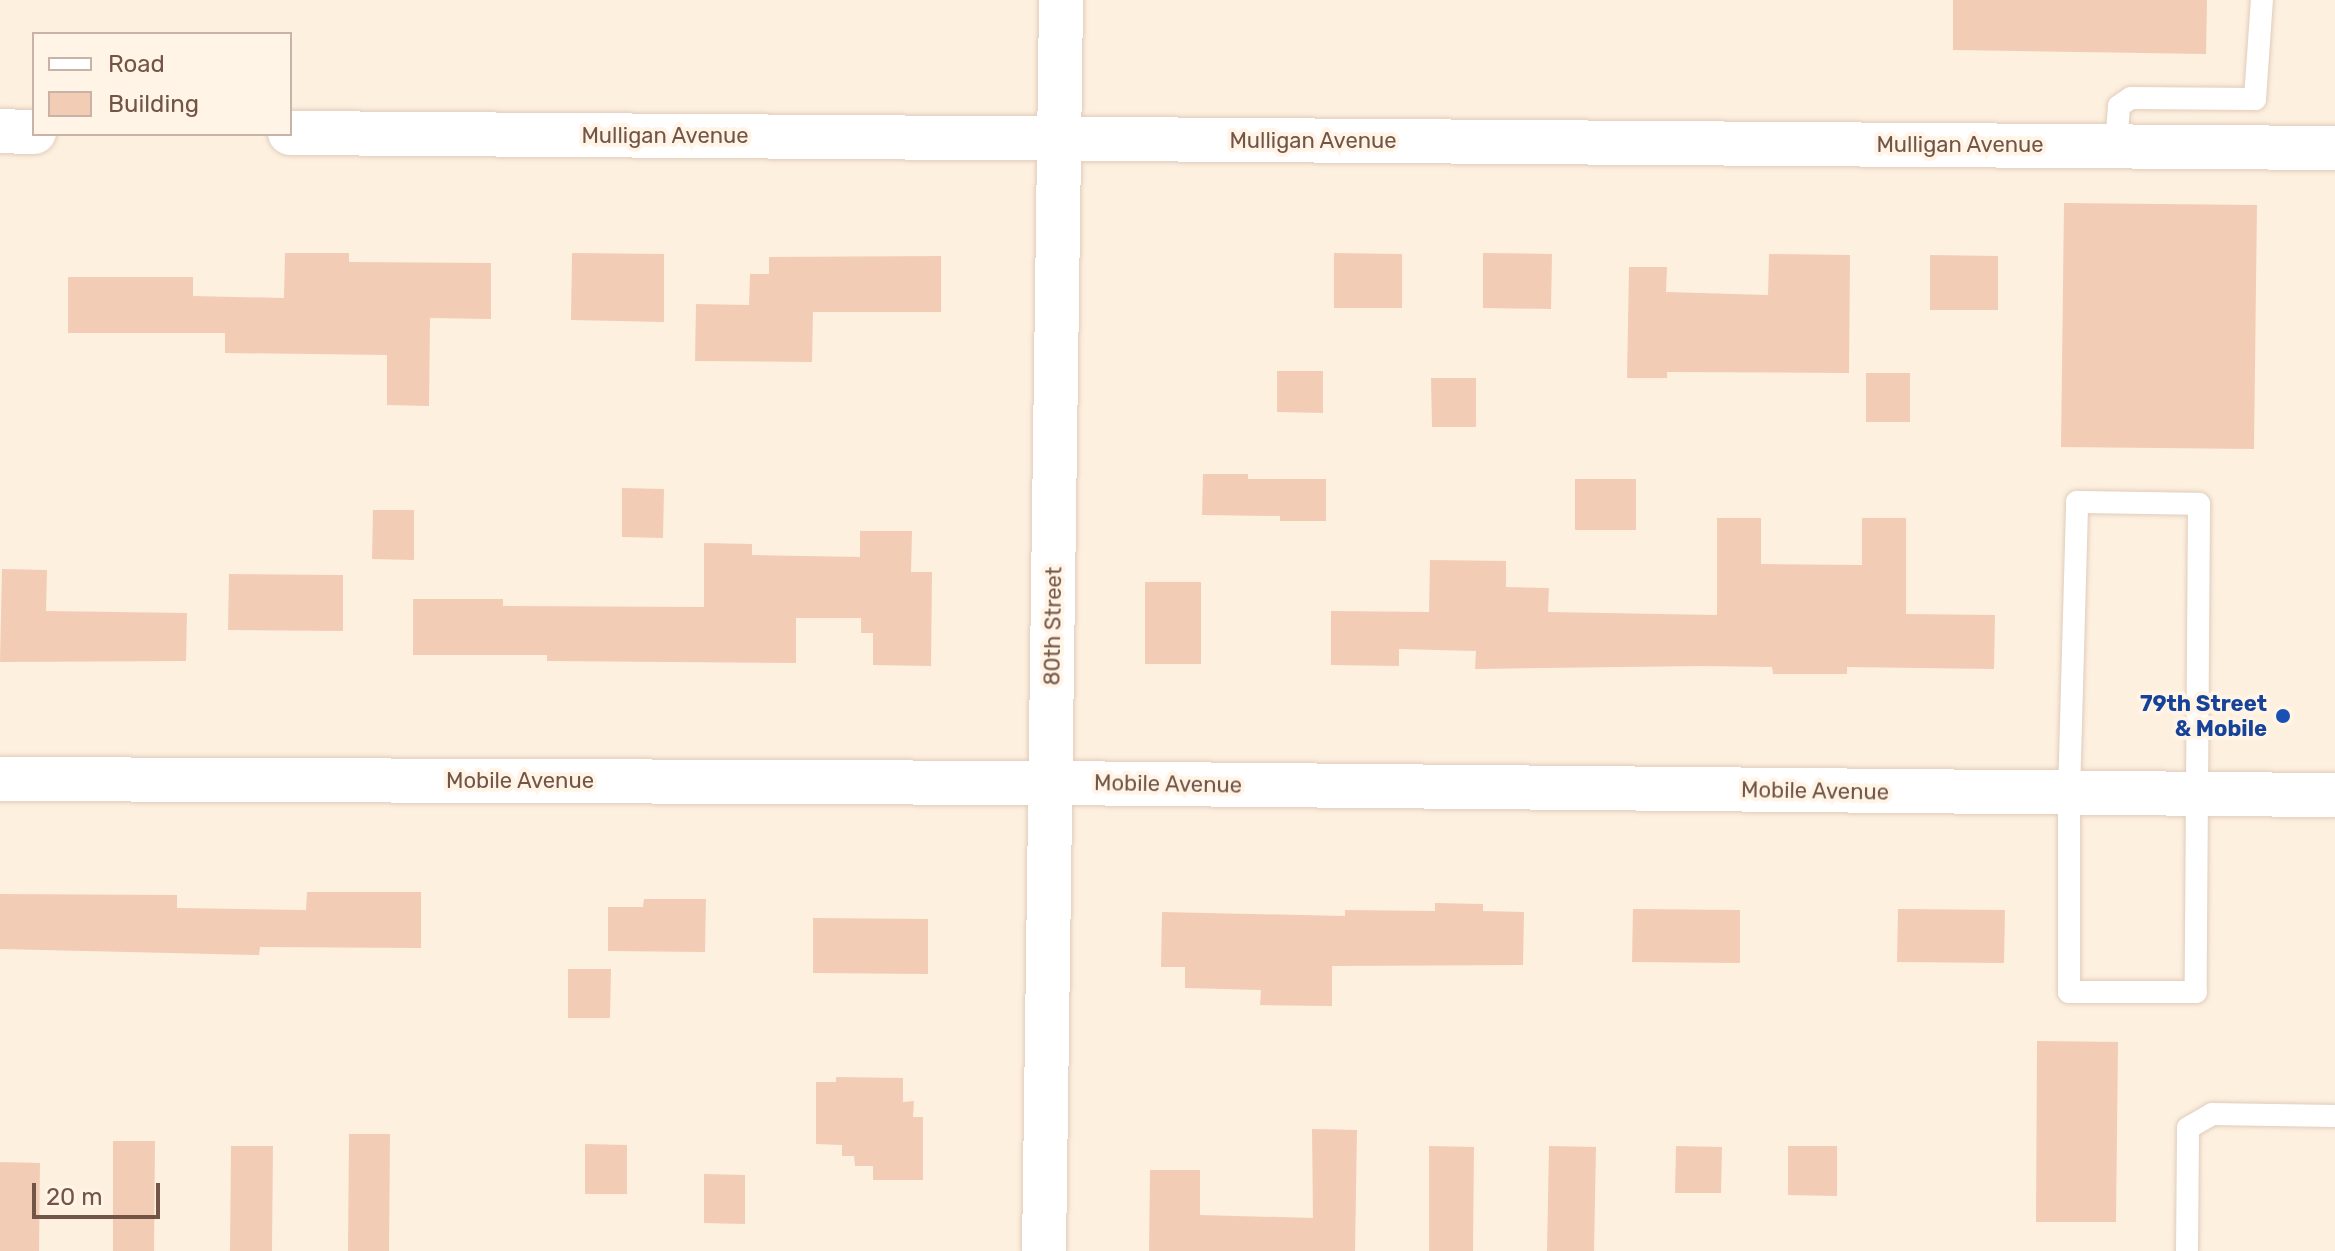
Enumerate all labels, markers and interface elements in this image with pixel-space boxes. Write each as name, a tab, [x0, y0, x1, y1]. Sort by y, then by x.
legend	[32, 32, 292, 136]
text: Road	[108, 50, 165, 78]
text: Building	[108, 90, 199, 118]
street label: Mulligan Avenue	[581, 123, 749, 149]
street label: Mulligan Avenue	[1229, 128, 1397, 154]
street label: Mulligan Avenue	[1876, 132, 2044, 158]
street label: 80th Street	[1039, 566, 1067, 686]
place label: 79th Street & Mobile	[2140, 690, 2267, 742]
marker: 79th Street & Mobile	[2274, 707, 2292, 725]
street label: Mobile Avenue	[446, 768, 594, 794]
street label: Mobile Avenue	[1093, 770, 1243, 798]
street label: Mobile Avenue	[1740, 777, 1890, 805]
scale bar	[36, 1167, 164, 1217]
text: 20 m	[46, 1183, 103, 1211]

